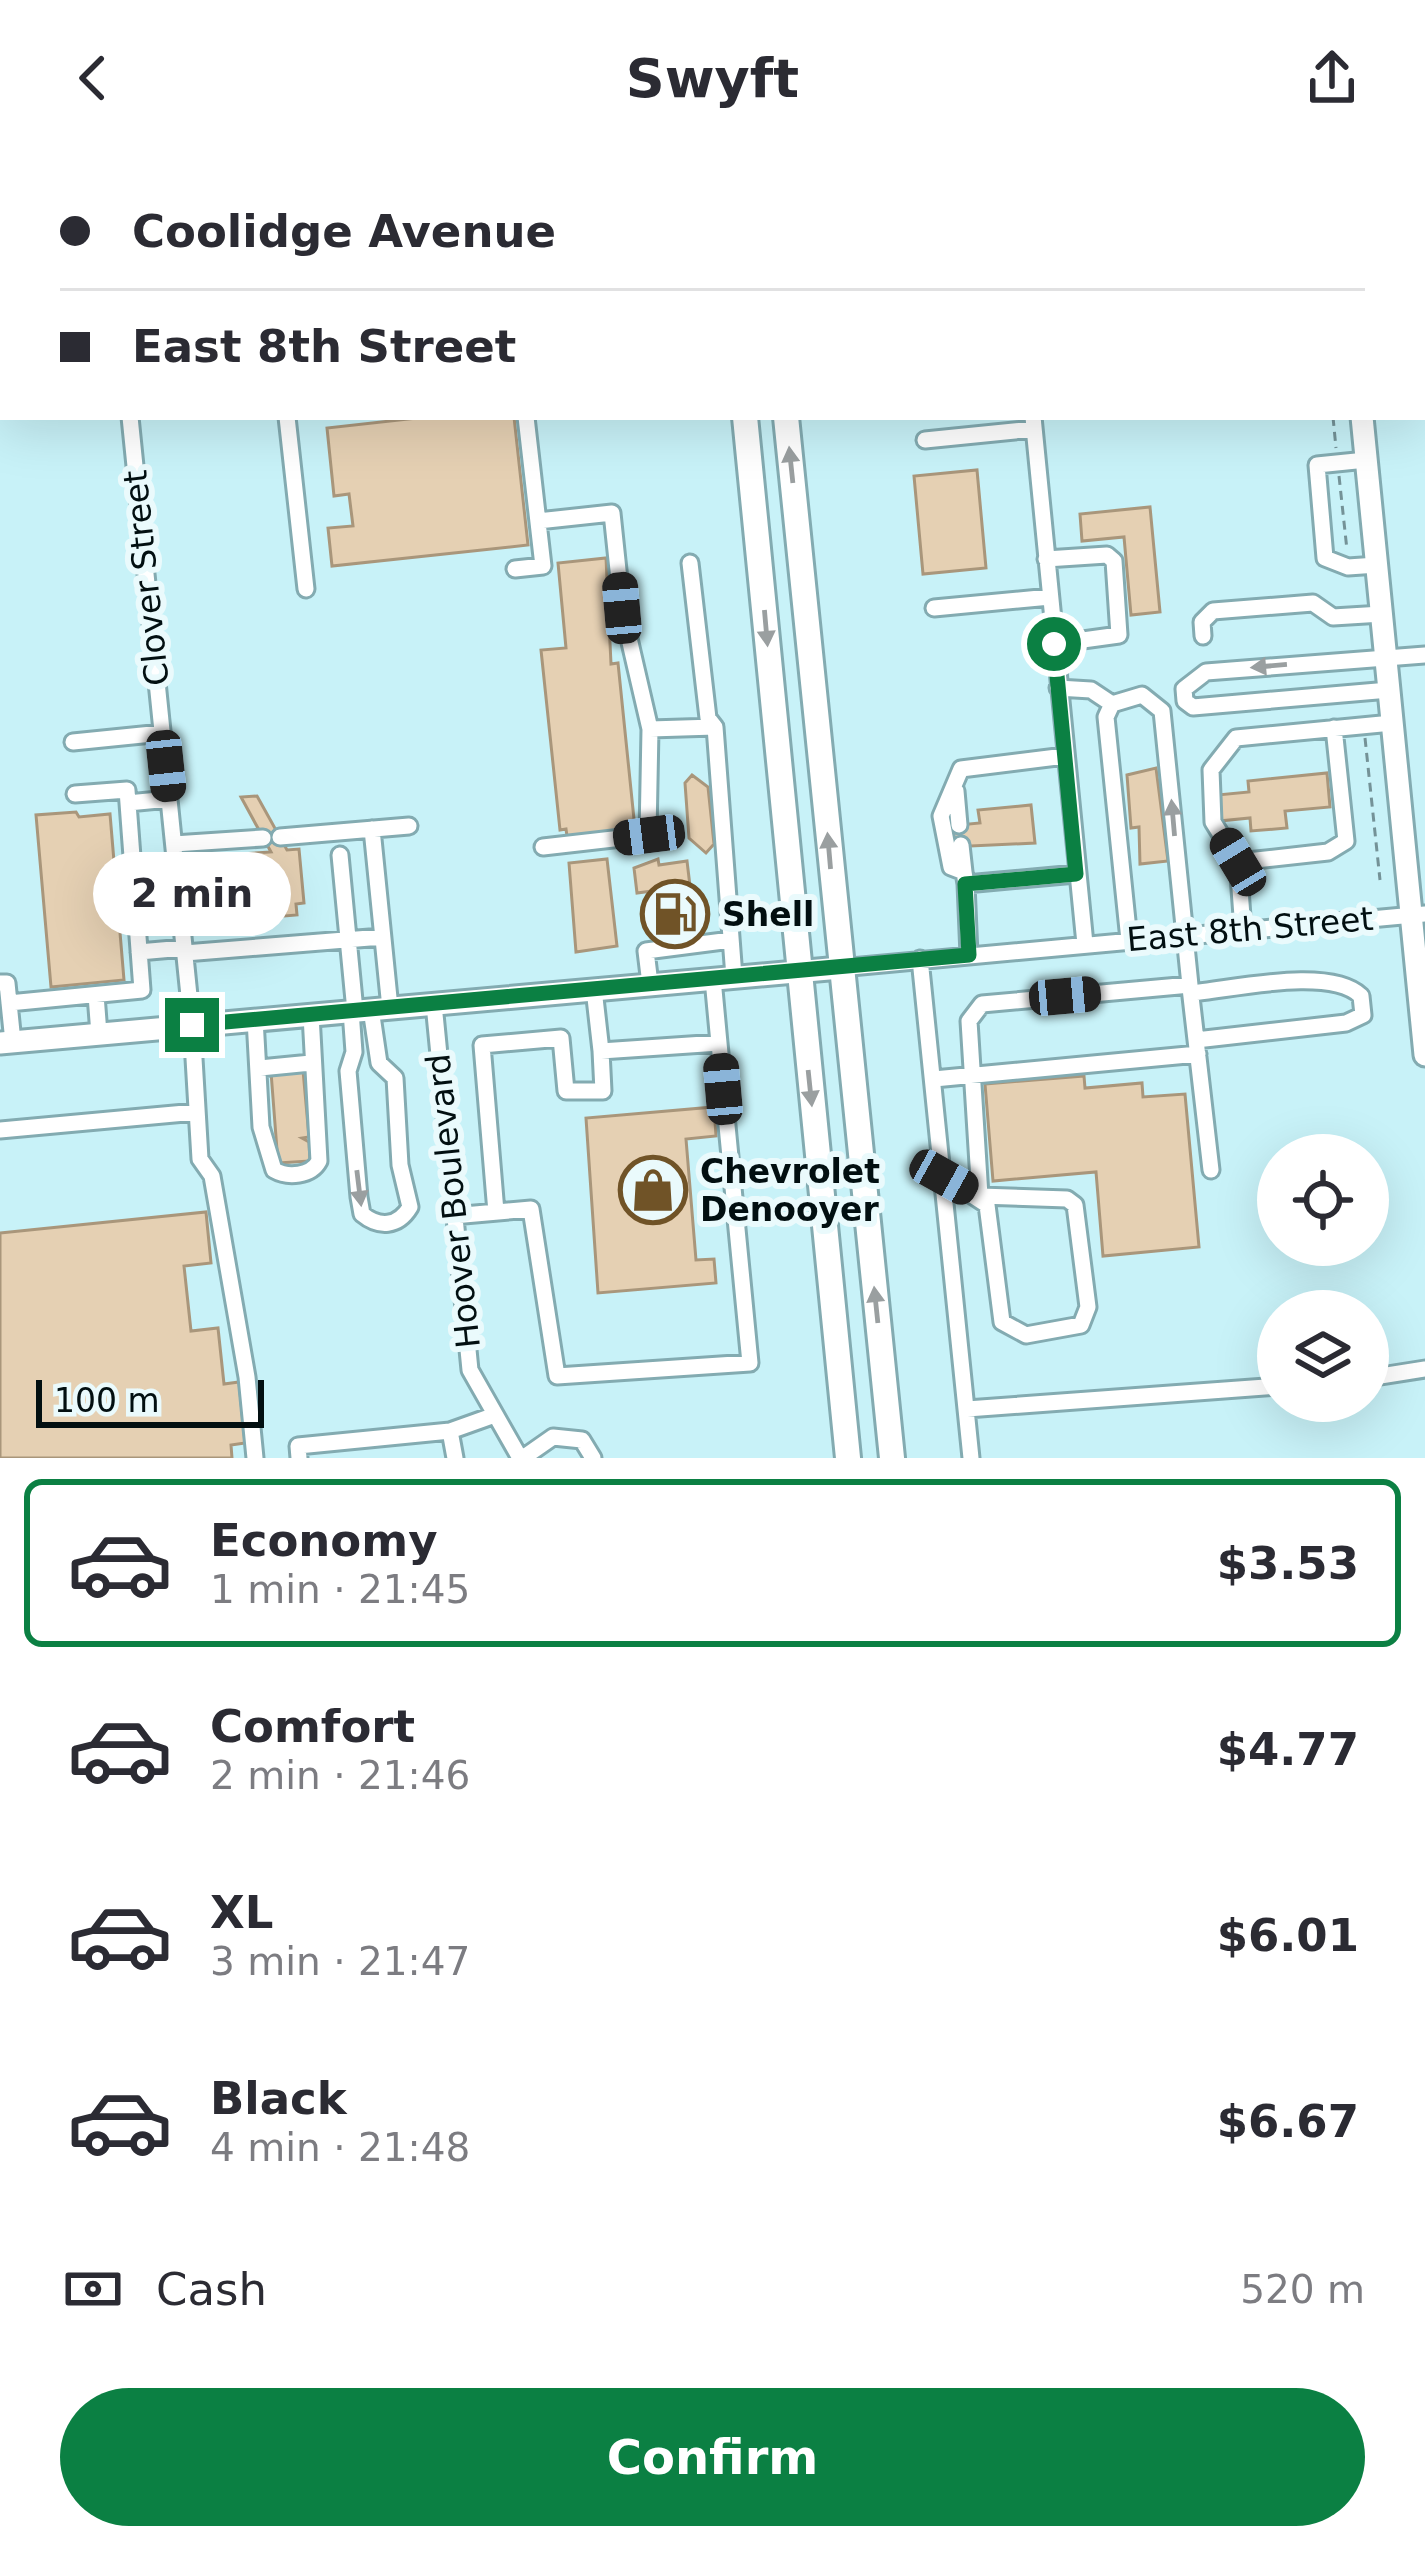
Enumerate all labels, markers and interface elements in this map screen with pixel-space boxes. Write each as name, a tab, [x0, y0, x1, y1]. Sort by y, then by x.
icon: back	[60, 45, 126, 111]
icon: share	[1299, 45, 1365, 111]
text: Swyft	[626, 47, 799, 110]
text: Coolidge Avenue	[132, 205, 556, 258]
text: East 8th Street	[132, 320, 516, 373]
one-way arrow	[782, 446, 801, 484]
street label: Clover Street	[115, 468, 177, 688]
car	[601, 571, 643, 645]
one-way arrow	[757, 610, 776, 647]
route start	[1027, 617, 1081, 671]
one-way arrow	[1250, 657, 1287, 676]
car	[144, 728, 188, 804]
one-way arrow	[1163, 799, 1182, 837]
car	[611, 813, 687, 857]
car	[1204, 822, 1272, 902]
one-way arrow	[819, 832, 838, 869]
callout: 2 min	[93, 851, 291, 935]
text: 2 min	[131, 871, 253, 916]
fuel station icon: Shell	[640, 879, 710, 949]
place label: Shell	[722, 895, 814, 934]
street label: East 8th Street	[1125, 899, 1375, 959]
car	[1028, 975, 1102, 1017]
route end	[165, 998, 219, 1052]
street label: Hoover Boulevard	[418, 1052, 488, 1350]
car	[702, 1052, 744, 1126]
one-way arrow	[801, 1069, 820, 1107]
map controls	[1257, 1134, 1389, 1422]
button: locate	[1257, 1134, 1389, 1266]
car	[904, 1144, 984, 1210]
place label: Chevrolet Denooyer	[700, 1152, 880, 1229]
shop icon: Chevrolet Denooyer	[618, 1155, 688, 1225]
one-way arrow	[349, 1170, 368, 1207]
one-way arrow	[866, 1286, 885, 1323]
button: layers	[1257, 1290, 1389, 1422]
scale bar	[36, 1374, 264, 1427]
text: 100 m	[54, 1381, 160, 1420]
icon: car	[66, 1509, 174, 1617]
text: Economy	[210, 1514, 438, 1567]
text: $3.53	[1217, 1537, 1359, 1590]
text: 1 min · 21:45	[210, 1567, 470, 1612]
icon: car	[66, 1695, 174, 1803]
text: Comfort	[210, 1700, 415, 1753]
text: $4.77	[1217, 1723, 1359, 1776]
text: 2 min · 21:46	[210, 1753, 470, 1798]
icon: car	[66, 1881, 174, 1989]
text: XL	[210, 1886, 273, 1939]
text: $6.01	[1217, 1909, 1359, 1962]
text: 3 min · 21:47	[210, 1939, 470, 1984]
icon: car	[66, 2067, 174, 2175]
text: Black	[210, 2072, 347, 2125]
text: $6.67	[1217, 2095, 1359, 2148]
text: 4 min · 21:48	[210, 2125, 470, 2170]
icon: cash	[60, 2256, 126, 2322]
text: Cash	[156, 2263, 267, 2316]
text: 520 m	[1240, 2267, 1365, 2312]
button: Confirm	[60, 2388, 1365, 2526]

